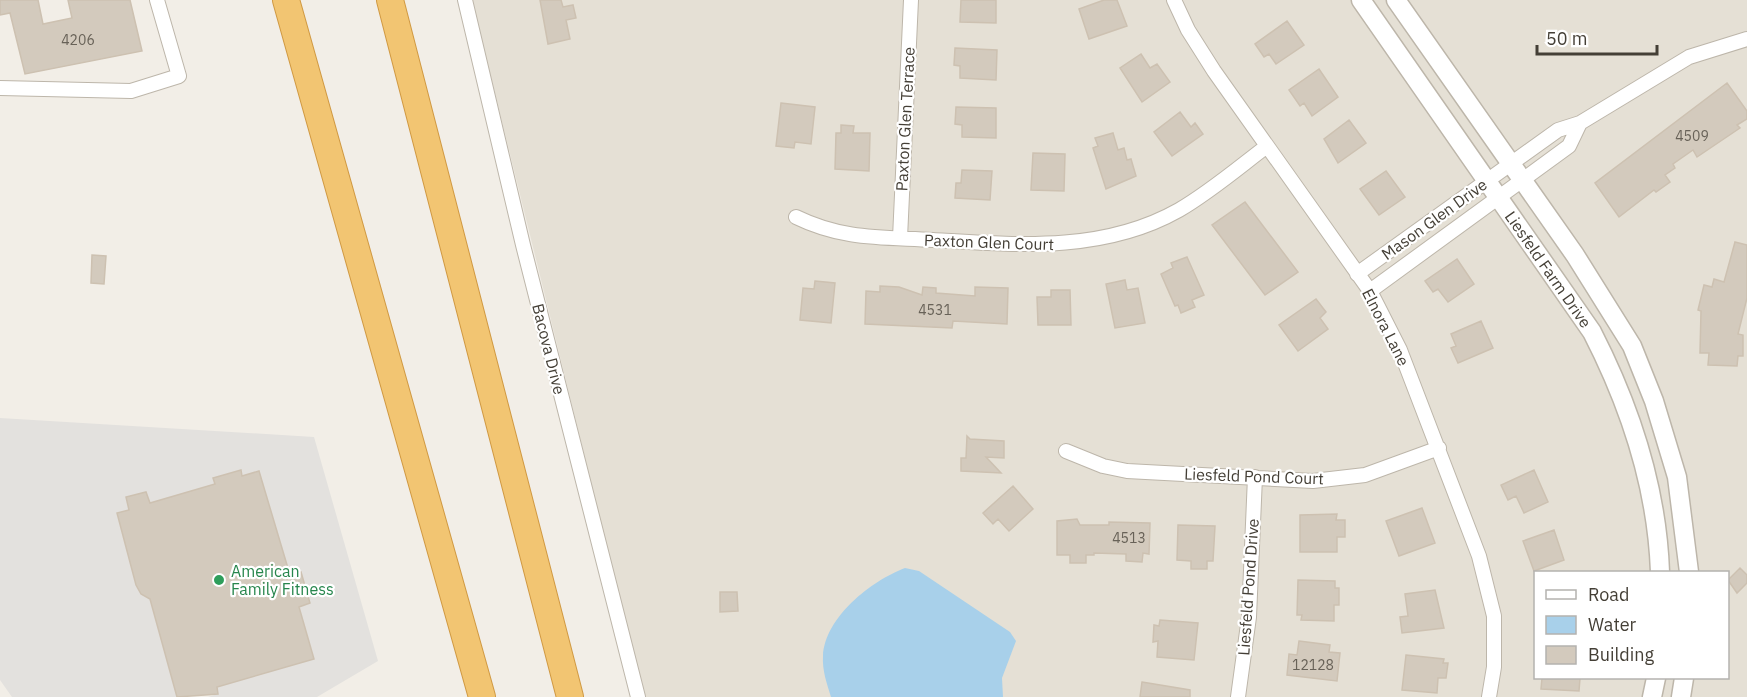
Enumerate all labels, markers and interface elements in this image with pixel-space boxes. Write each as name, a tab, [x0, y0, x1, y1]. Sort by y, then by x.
scale bar	[1537, 18, 1657, 56]
text: 50 m	[1546, 27, 1588, 50]
house number: 4206	[61, 31, 95, 49]
street label: Paxton Glen Terrace	[891, 46, 919, 192]
house number: 4509	[1675, 127, 1709, 145]
street label: Mason Glen Drive	[1377, 174, 1491, 264]
street label: Liesfeld Farm Drive	[1501, 207, 1596, 332]
street label: Paxton Glen Court	[924, 230, 1054, 254]
street label: Elnora Lane	[1358, 285, 1414, 369]
street label: Bacova Drive	[528, 301, 570, 397]
house number: 4531	[918, 301, 952, 319]
street label: Liesfeld Pond Court	[1184, 464, 1324, 488]
street label: Liesfeld Pond Drive	[1233, 518, 1263, 656]
house number: 4513	[1112, 529, 1146, 547]
place label: American Family Fitness	[231, 561, 334, 599]
legend	[1534, 571, 1729, 679]
marker: American Family Fitness	[212, 573, 226, 587]
text: Road	[1588, 583, 1629, 606]
text: Water	[1588, 613, 1637, 636]
text: Building	[1588, 643, 1655, 666]
house number: 12128	[1292, 656, 1334, 674]

